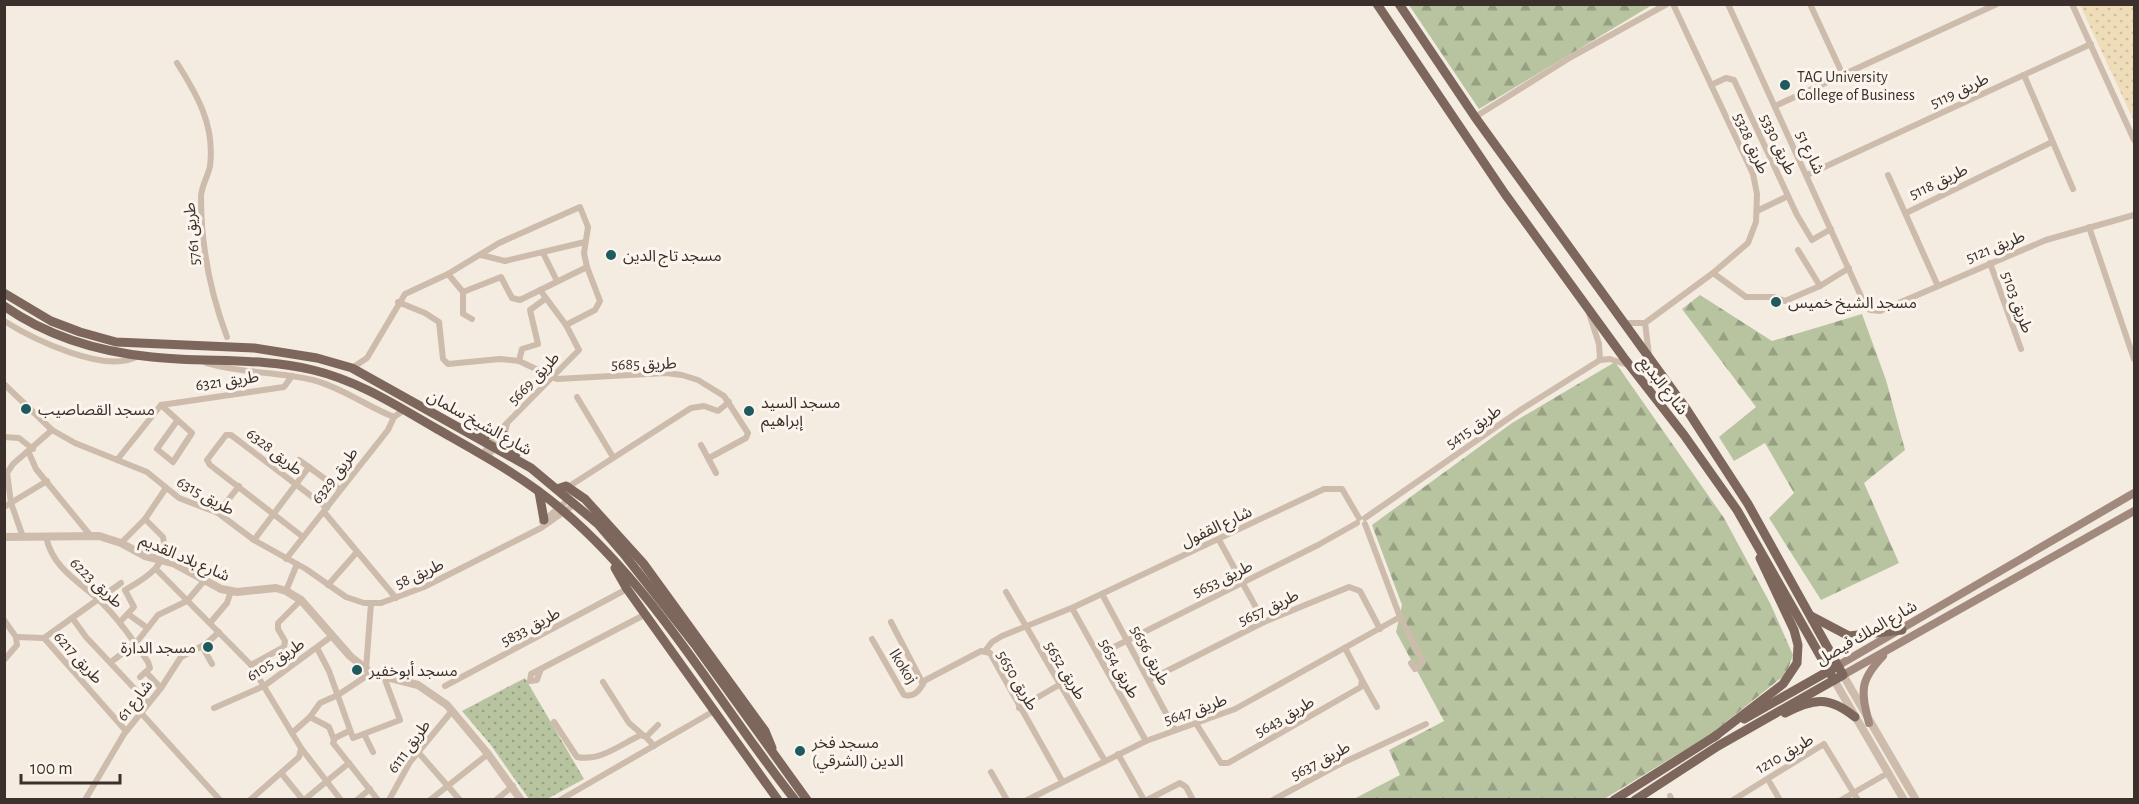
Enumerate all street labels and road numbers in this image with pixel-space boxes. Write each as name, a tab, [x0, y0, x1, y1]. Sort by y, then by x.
street label: طريق 5119	[1928, 70, 1992, 113]
street label: طريق 5328	[1729, 110, 1772, 177]
street label: طريق 5330	[1755, 111, 1799, 178]
street label: شارع 51	[1789, 128, 1827, 178]
street label: طريق 5118	[1907, 161, 1971, 204]
street label: طريق 5761	[181, 201, 205, 266]
street label: طريق 5121	[1964, 228, 2028, 268]
street label: طريق 5103	[1997, 269, 2036, 336]
street label: طريق 5669	[505, 349, 564, 409]
street label: شارع البديع	[1632, 353, 1691, 420]
street label: طريق 5685	[611, 355, 677, 375]
street label: طريق 6321	[194, 369, 260, 395]
street label: شارع الشيخ سلمان	[423, 388, 534, 462]
street label: طريق 5415	[1443, 402, 1506, 453]
street label: طريق 6328	[242, 425, 305, 480]
street label: طريق 6329	[309, 444, 363, 508]
street label: طريق 6315	[173, 474, 237, 520]
street label: شارع القفول	[1178, 504, 1256, 554]
street label: شارع بلاد القديم	[136, 532, 232, 588]
street label: طريق 6223	[65, 554, 126, 613]
street label: طريق 58	[393, 556, 447, 593]
street label: طريق 5653	[1190, 557, 1256, 602]
street label: طريق 5657	[1236, 587, 1302, 631]
street label: شارع الملك فيصل	[1813, 598, 1922, 672]
street label: طريق 5833	[498, 605, 564, 651]
street label: طريق 5656	[1126, 623, 1173, 689]
street label: طريق 6217	[49, 629, 106, 688]
street label: طريق 6105	[244, 635, 308, 686]
street label: طريق 5654	[1094, 636, 1142, 702]
street label: طريق 5652	[1040, 638, 1089, 704]
street label: lkokoj	[885, 646, 920, 687]
street label: طريق 5650	[992, 648, 1041, 714]
street label: شارع 61	[114, 677, 159, 726]
street label: طريق 5647	[1162, 692, 1230, 730]
street label: طريق 5643	[1252, 693, 1318, 742]
street label: طريق 6111	[384, 717, 435, 777]
street label: طريق 1210	[1753, 731, 1817, 778]
street label: طريق 5637	[1288, 739, 1354, 785]

